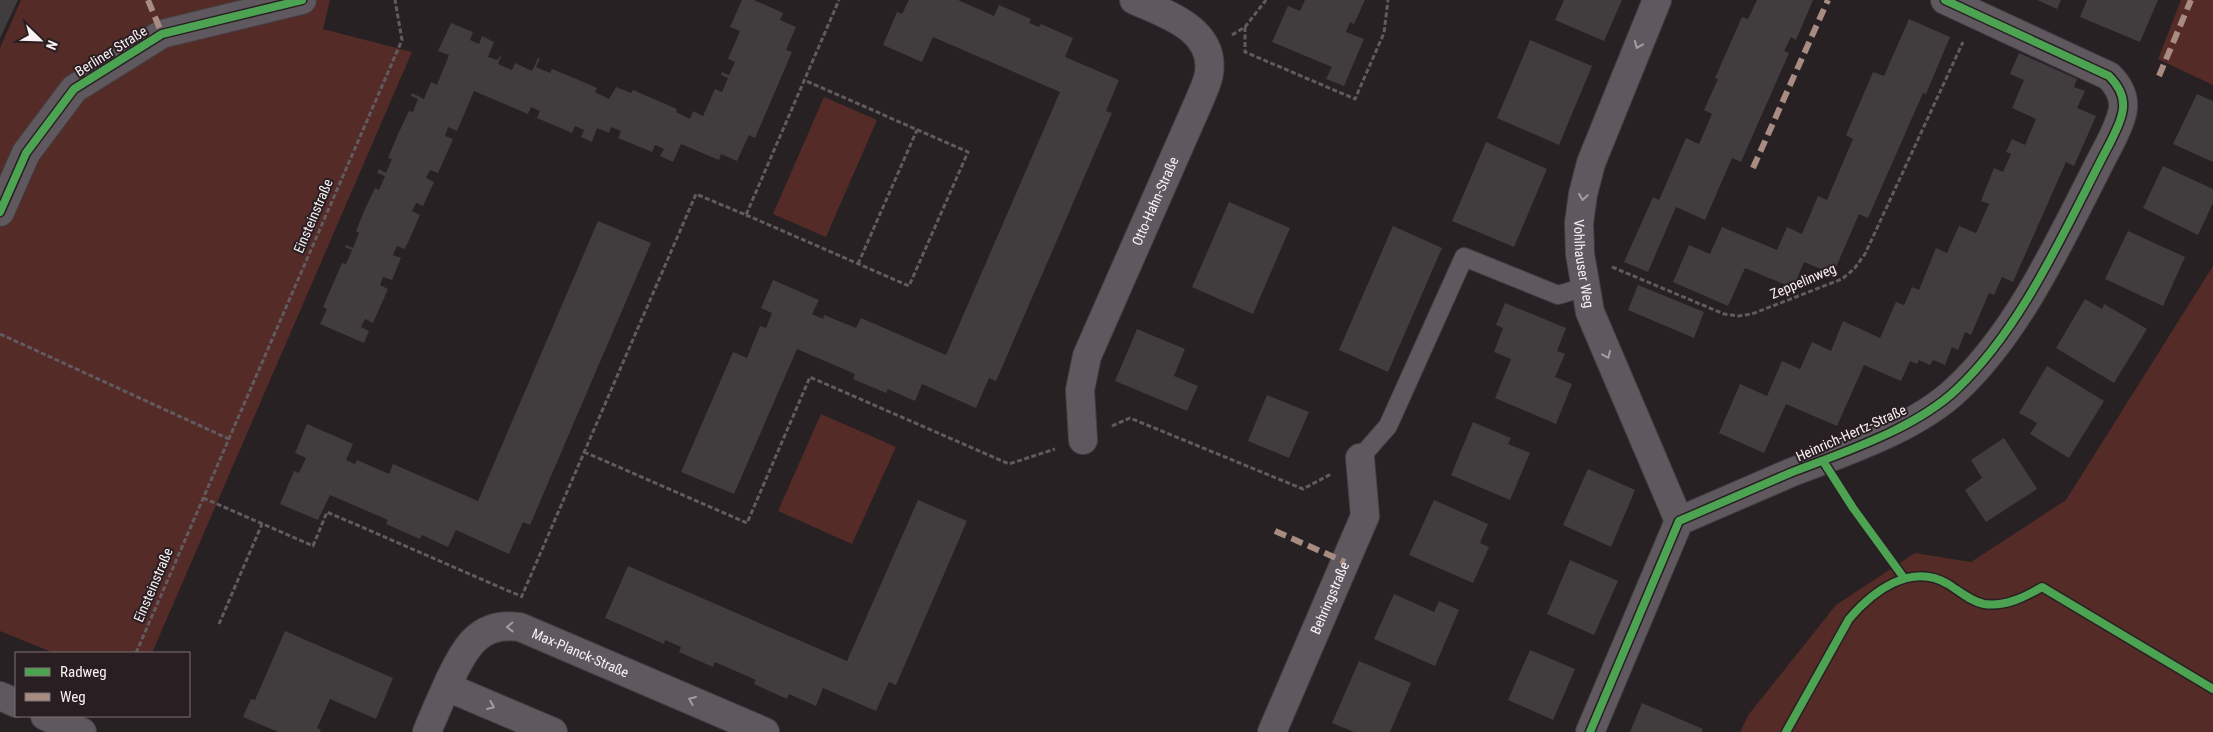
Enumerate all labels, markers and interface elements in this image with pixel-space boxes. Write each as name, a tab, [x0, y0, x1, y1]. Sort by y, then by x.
north arrow	[15, 15, 65, 65]
street label: Berliner Straße	[72, 22, 150, 79]
text: N	[43, 38, 61, 52]
one-way arrow	[1634, 40, 1645, 49]
street label: Otto-Hahn-Straße	[1129, 154, 1182, 248]
street label: Einsteinstraße	[290, 176, 336, 256]
one-way arrow	[1578, 193, 1588, 202]
street label: Vohlhauser Weg	[1571, 219, 1597, 309]
street label: Zeppelinweg	[1768, 260, 1838, 302]
one-way arrow	[1601, 350, 1612, 359]
street label: Heinrich-Hertz-Straße	[1793, 401, 1909, 465]
street label: Einsteinstraße	[130, 545, 176, 625]
street label: Behringstraße	[1307, 559, 1353, 637]
one-way arrow	[505, 622, 513, 632]
street label: Max-Planck-Straße	[530, 625, 632, 681]
legend	[15, 652, 190, 717]
text: Radweg	[60, 663, 107, 681]
text: Weg	[60, 688, 86, 706]
one-way arrow	[688, 696, 697, 707]
one-way arrow	[486, 700, 495, 710]

